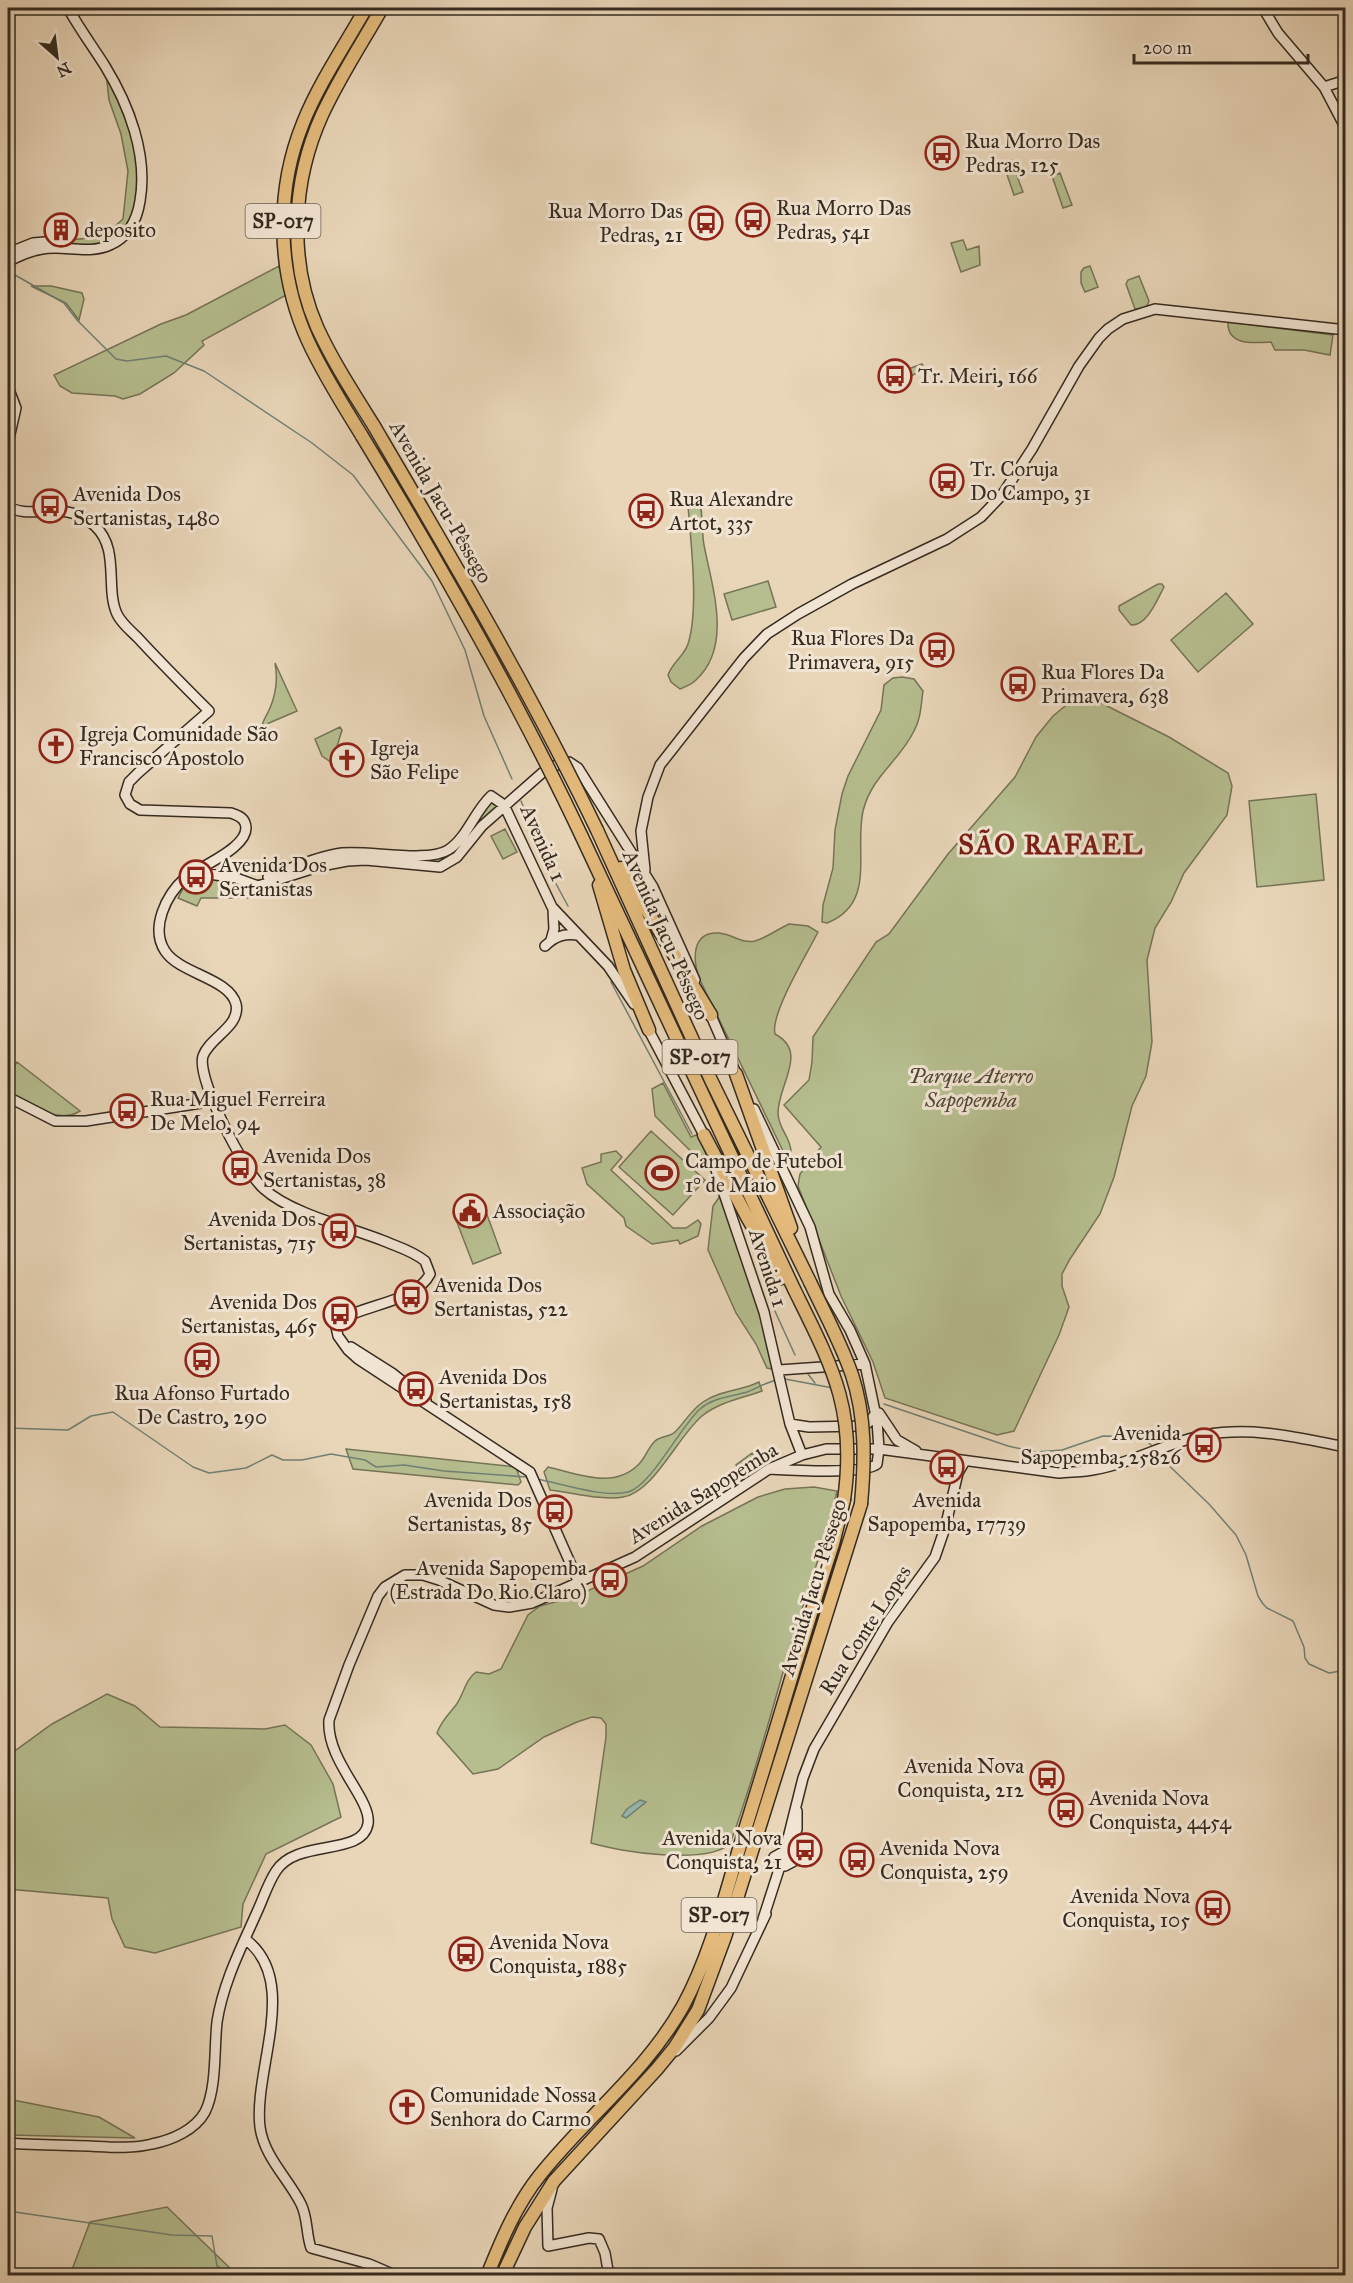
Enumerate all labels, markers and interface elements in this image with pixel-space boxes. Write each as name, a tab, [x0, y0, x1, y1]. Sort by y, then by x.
north arrow	[27, 27, 87, 87]
scale bar	[1134, 27, 1308, 65]
text: 200 m	[1143, 37, 1192, 59]
text: N	[53, 58, 74, 82]
place label: Rua Morro Das Pedras, 125	[965, 128, 1100, 178]
bus stop icon: Rua Morro Das Pedras, 125	[924, 135, 960, 171]
place label: Rua Morro Das Pedras, 541	[776, 195, 911, 245]
place label: Rua Morro Das Pedras, 21	[548, 198, 683, 248]
bus stop icon: Rua Morro Das Pedras, 541	[735, 202, 771, 238]
road number: SP-017	[246, 204, 320, 238]
bus stop icon: Rua Morro Das Pedras, 21	[688, 205, 724, 241]
building icon: deposito	[43, 212, 79, 248]
place label: deposito	[84, 217, 156, 243]
bus stop icon: Tr. Meiri, 166	[877, 358, 913, 394]
place label: Tr. Meiri, 166	[918, 363, 1039, 389]
street label: Avenida Jacu-Pêssego	[383, 415, 498, 588]
place label: Tr. Coruja Do Campo, 31	[970, 456, 1091, 506]
bus stop icon: Tr. Coruja Do Campo, 31	[929, 463, 965, 499]
place label: Avenida Dos Sertanistas, 1480	[72, 481, 220, 531]
place label: Rua Alexandre Artot, 335	[668, 486, 793, 536]
bus stop icon: Avenida Dos Sertanistas, 1480	[32, 488, 68, 524]
bus stop icon: Rua Alexandre Artot, 335	[628, 493, 664, 529]
place label: Rua Flores Da Primavera, 915	[787, 625, 914, 675]
bus stop icon: Rua Flores Da Primavera, 915	[919, 632, 955, 668]
place label: Rua Flores Da Primavera, 638	[1041, 659, 1169, 709]
bus stop icon: Rua Flores Da Primavera, 638	[1000, 666, 1036, 702]
place label: Igreja Comunidade São Francisco Apostolo	[79, 721, 278, 771]
church icon: Igreja Comunidade São Francisco Apostolo	[38, 728, 74, 764]
place label: Igreja São Felipe	[370, 735, 459, 785]
church icon: Igreja São Felipe	[329, 742, 365, 778]
street label: Avenida 1	[514, 800, 571, 885]
district label: SÃO RAFAEL	[958, 828, 1144, 861]
street label: Avenida Jacu-Pêssego	[616, 845, 715, 1024]
place label: Avenida Dos Sertanistas	[218, 852, 327, 902]
bus stop icon: Avenida Dos Sertanistas	[178, 859, 214, 895]
road number: SP-017	[662, 1040, 738, 1074]
park label: Parque Aterro Sapopemba	[909, 1063, 1033, 1113]
place label: Rua Miguel Ferreira De Melo, 94	[150, 1086, 326, 1136]
bus stop icon: Rua Miguel Ferreira De Melo, 94	[109, 1093, 145, 1129]
place label: Avenida Dos Sertanistas, 38	[262, 1143, 386, 1193]
place label: Campo de Futebol 1° de Maio	[685, 1148, 843, 1198]
bus stop icon: Avenida Dos Sertanistas, 38	[222, 1150, 258, 1186]
sports icon: Campo de Futebol 1° de Maio	[644, 1155, 680, 1191]
public building icon: Associação	[452, 1193, 488, 1229]
place label: Associação	[492, 1198, 585, 1224]
place label: Avenida Dos Sertanistas, 715	[183, 1206, 316, 1256]
bus stop icon: Avenida Dos Sertanistas, 715	[321, 1213, 357, 1249]
street label: Avenida 1	[743, 1224, 793, 1311]
place label: Avenida Dos Sertanistas, 522	[433, 1272, 569, 1322]
bus stop icon: Avenida Dos Sertanistas, 522	[393, 1279, 429, 1315]
place label: Avenida Dos Sertanistas, 465	[181, 1289, 317, 1339]
bus stop icon: Avenida Dos Sertanistas, 465	[322, 1296, 358, 1332]
bus stop icon: Rua Afonso Furtado De Castro, 290	[184, 1342, 220, 1378]
place label: Avenida Dos Sertanistas, 158	[438, 1364, 572, 1414]
bus stop icon: Avenida Dos Sertanistas, 158	[398, 1371, 434, 1407]
place label: Rua Afonso Furtado De Castro, 290	[114, 1380, 290, 1430]
place label: Avenida Sapopemba, 25826	[1020, 1420, 1182, 1470]
bus stop icon: Avenida Sapopemba, 25826	[1186, 1427, 1222, 1463]
street label: Avenida Sapopemba	[623, 1437, 782, 1550]
bus stop icon: Avenida Sapopemba, 17739	[929, 1449, 965, 1485]
place label: Avenida Dos Sertanistas, 85	[407, 1487, 532, 1537]
place label: Avenida Sapopemba, 17739	[868, 1487, 1026, 1537]
bus stop icon: Avenida Dos Sertanistas, 85	[537, 1494, 573, 1530]
street label: Avenida Jacu-Pêssego	[773, 1495, 852, 1679]
place label: Avenida Sapopemba (Estrada Do Rio Claro)	[389, 1555, 587, 1605]
street label: Rua Conte Lopes	[813, 1560, 917, 1700]
bus stop icon: Avenida Sapopemba (Estrada Do Rio Claro)	[592, 1562, 628, 1598]
place label: Avenida Nova Conquista, 212	[897, 1753, 1025, 1803]
bus stop icon: Avenida Nova Conquista, 212	[1029, 1760, 1065, 1796]
place label: Avenida Nova Conquista, 4454	[1088, 1785, 1232, 1835]
bus stop icon: Avenida Nova Conquista, 4454	[1048, 1792, 1084, 1828]
place label: Avenida Nova Conquista, 21	[661, 1825, 782, 1875]
bus stop icon: Avenida Nova Conquista, 21	[787, 1832, 823, 1868]
place label: Avenida Nova Conquista, 259	[879, 1835, 1009, 1885]
bus stop icon: Avenida Nova Conquista, 259	[839, 1842, 875, 1878]
place label: Avenida Nova Conquista, 105	[1062, 1883, 1190, 1933]
bus stop icon: Avenida Nova Conquista, 105	[1195, 1890, 1231, 1926]
road number: SP-017	[682, 1898, 756, 1932]
place label: Avenida Nova Conquista, 1885	[488, 1929, 627, 1979]
bus stop icon: Avenida Nova Conquista, 1885	[448, 1936, 484, 1972]
place label: Comunidade Nossa Senhora do Carmo	[430, 2082, 596, 2132]
church icon: Comunidade Nossa Senhora do Carmo	[389, 2089, 425, 2125]

